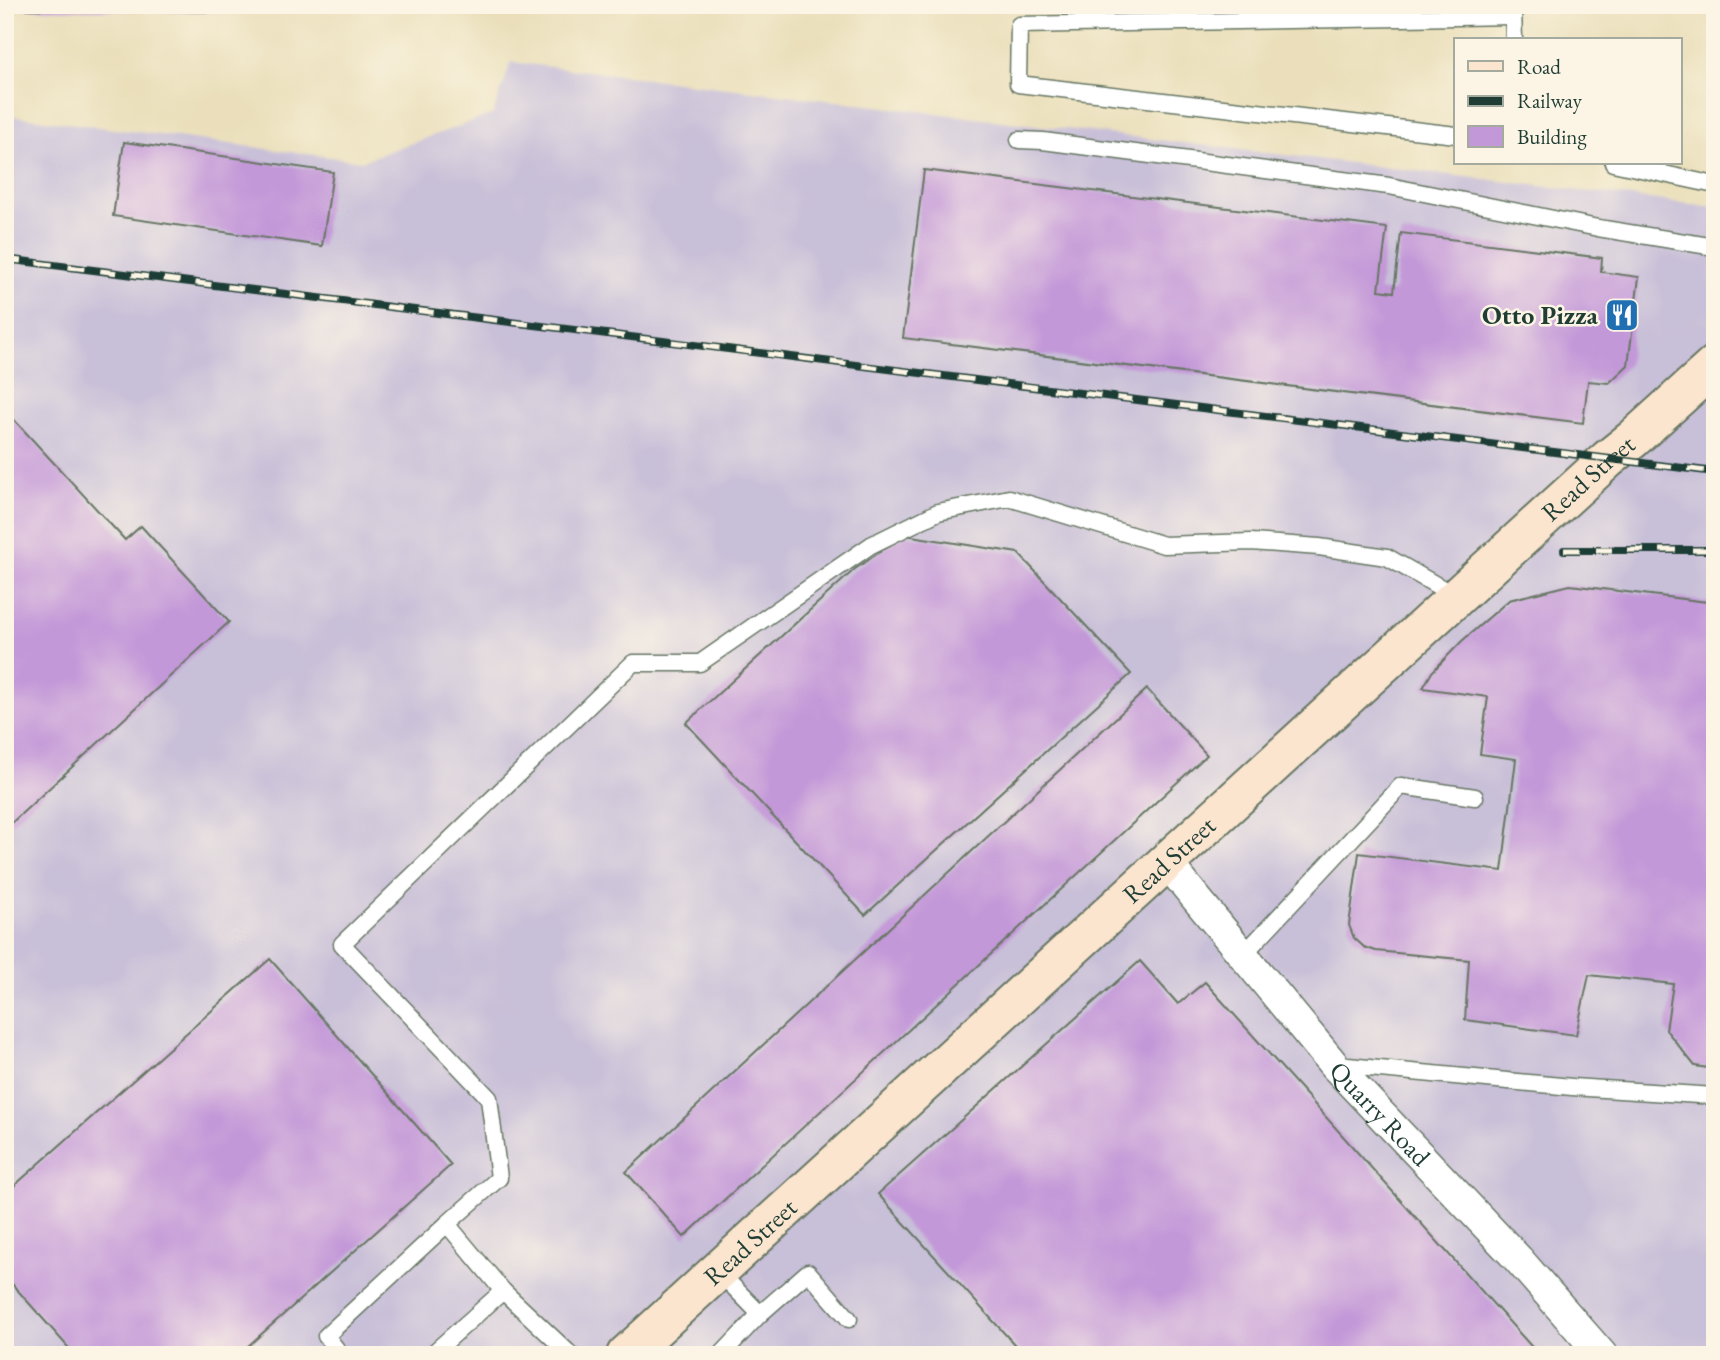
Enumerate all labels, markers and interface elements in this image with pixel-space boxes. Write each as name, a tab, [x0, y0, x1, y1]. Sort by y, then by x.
legend	[1454, 38, 1682, 164]
text: Road	[1517, 53, 1561, 80]
text: Railway	[1517, 87, 1583, 114]
text: Building	[1517, 123, 1587, 150]
restaurant icon: Otto Pizza	[1603, 296, 1641, 334]
place label: Otto Pizza	[1482, 298, 1599, 332]
street label: Read Street	[1534, 427, 1642, 529]
street label: Read Street	[1115, 808, 1223, 911]
street label: Quarry Road	[1322, 1054, 1438, 1174]
street label: Read Street	[696, 1191, 804, 1293]

